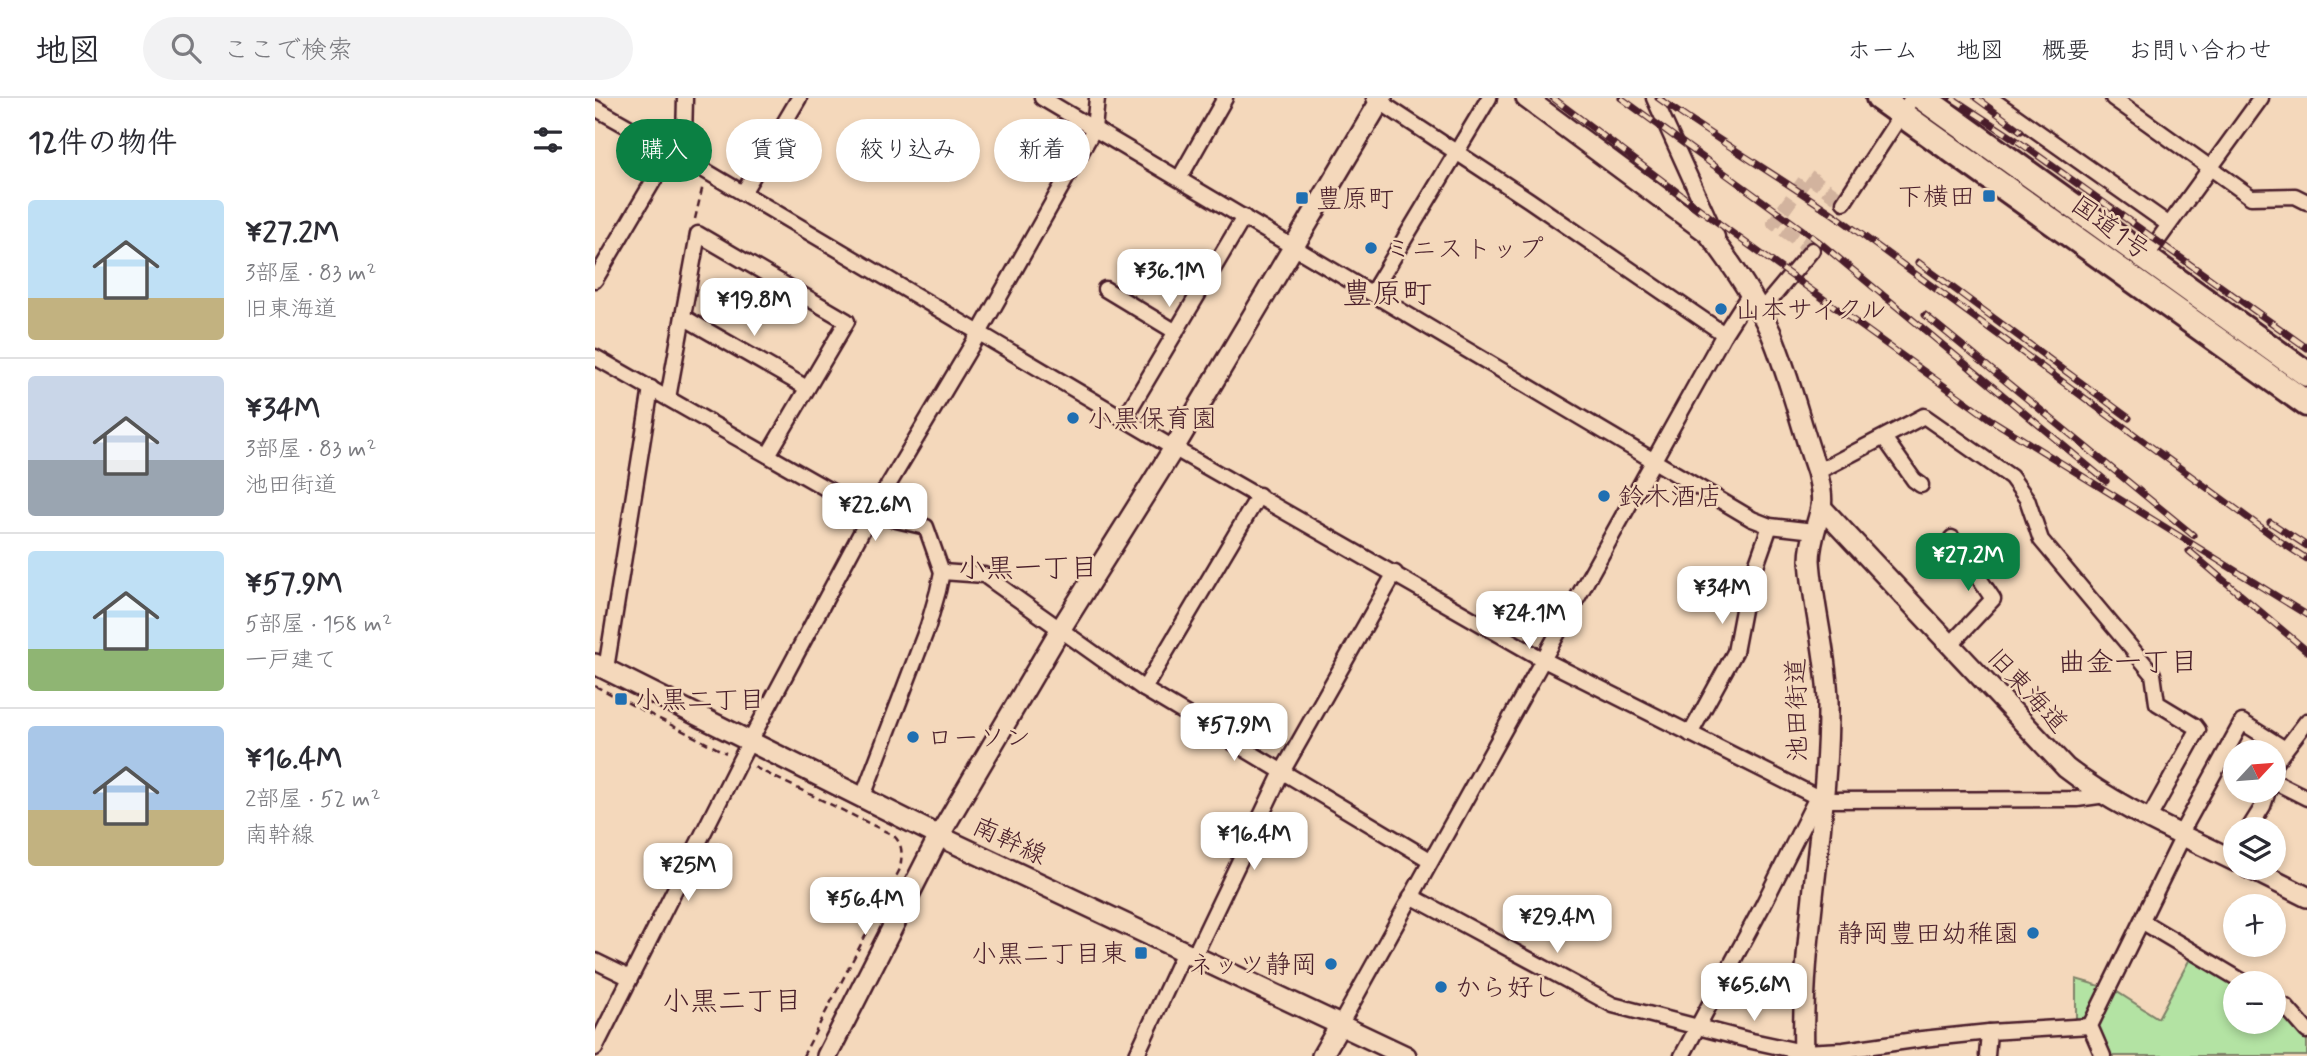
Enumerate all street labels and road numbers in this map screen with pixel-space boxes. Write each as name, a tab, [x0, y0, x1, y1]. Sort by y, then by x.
street label: 国道1号	[2064, 189, 2156, 269]
street label: 旧東海道	[1979, 642, 2074, 741]
street label: 池田街道	[1780, 658, 1816, 762]
street label: 南幹線	[967, 810, 1052, 874]

